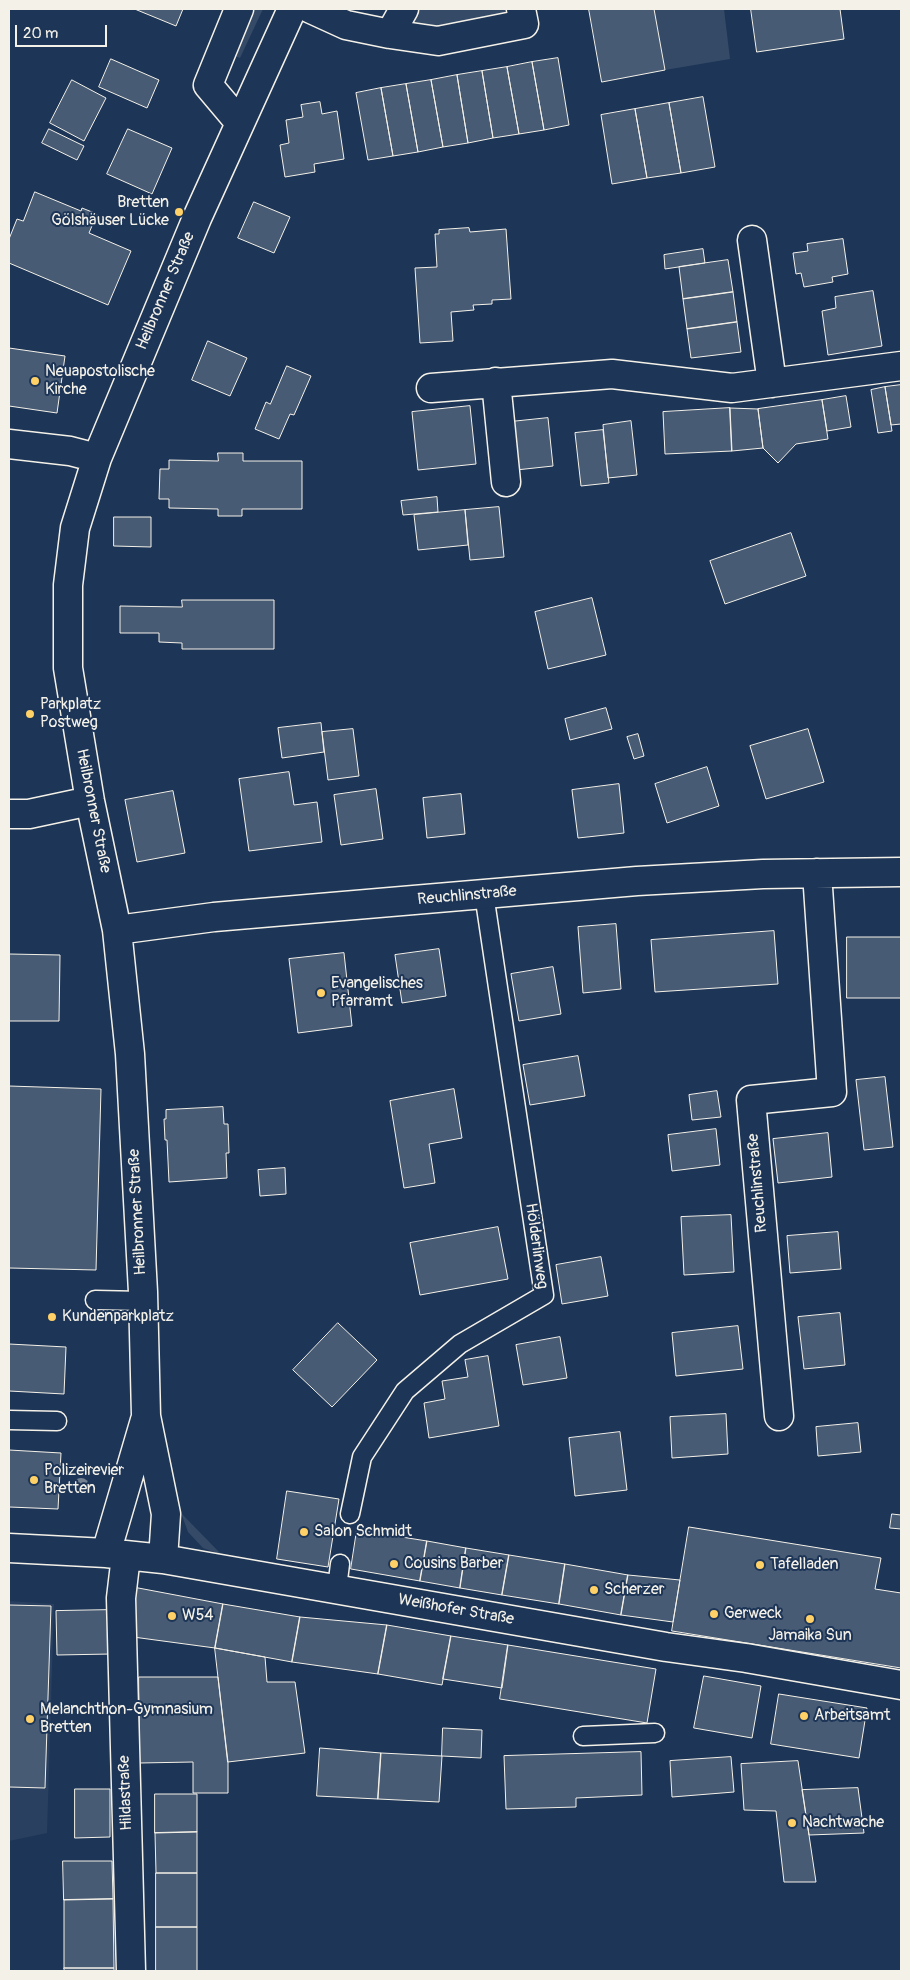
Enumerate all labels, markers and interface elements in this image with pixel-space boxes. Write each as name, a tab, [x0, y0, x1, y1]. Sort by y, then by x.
scale bar	[18, 15, 110, 47]
text: 20 m	[23, 24, 58, 43]
place label: Bretten Gölshäuser Lücke	[51, 193, 169, 231]
marker: Bretten Gölshäuser Lücke	[173, 206, 185, 218]
street label: Heilbronner Straße	[132, 229, 200, 353]
place label: Neuapostolische Kirche	[45, 362, 155, 400]
marker: Neuapostolische Kirche	[29, 375, 41, 387]
place label: Parkplatz Postweg	[40, 695, 101, 733]
marker: Parkplatz Postweg	[24, 708, 36, 720]
street label: Heilbronner Straße	[72, 747, 114, 875]
street label: Reuchlinstraße	[417, 882, 517, 910]
place label: Evangelisches Pfarramt	[331, 974, 423, 1012]
marker: Evangelisches Pfarramt	[315, 987, 327, 999]
street label: Reuchlinstraße	[744, 1133, 772, 1233]
street label: Heilbronner Straße	[125, 1148, 151, 1276]
street label: Hölderlinweg	[520, 1202, 552, 1290]
place label: Kundenparkplatz	[62, 1307, 174, 1327]
marker: Kundenparkplatz	[46, 1311, 58, 1323]
place label: Polizeirevier Bretten	[44, 1461, 124, 1499]
marker: Polizeirevier Bretten	[28, 1474, 40, 1486]
place label: Salon Schmidt	[314, 1522, 412, 1542]
marker: Salon Schmidt	[298, 1526, 310, 1538]
place label: Cousins Barber	[404, 1554, 503, 1574]
place label: Tafelladen	[770, 1555, 838, 1575]
marker: Cousins Barber	[388, 1558, 400, 1570]
marker: Tafelladen	[754, 1559, 766, 1571]
place label: Scherzer	[604, 1580, 664, 1600]
marker: Scherzer	[588, 1584, 600, 1596]
street label: Weißhofer Straße	[397, 1590, 515, 1630]
place label: Gerweck	[724, 1604, 782, 1624]
place label: W54	[182, 1606, 214, 1626]
marker: Gerweck	[708, 1608, 720, 1620]
marker: W54	[166, 1610, 178, 1622]
marker: Jamaika Sun	[804, 1613, 816, 1625]
place label: Jamaika Sun	[768, 1626, 852, 1646]
place label: Melanchthon-Gymnasium Bretten	[40, 1700, 213, 1738]
place label: Arbeitsamt	[814, 1706, 890, 1726]
marker: Arbeitsamt	[798, 1710, 810, 1722]
marker: Melanchthon-Gymnasium Bretten	[24, 1713, 36, 1725]
street label: Hildastraße	[115, 1755, 137, 1831]
place label: Nachtwache	[802, 1813, 884, 1833]
marker: Nachtwache	[786, 1817, 798, 1829]

